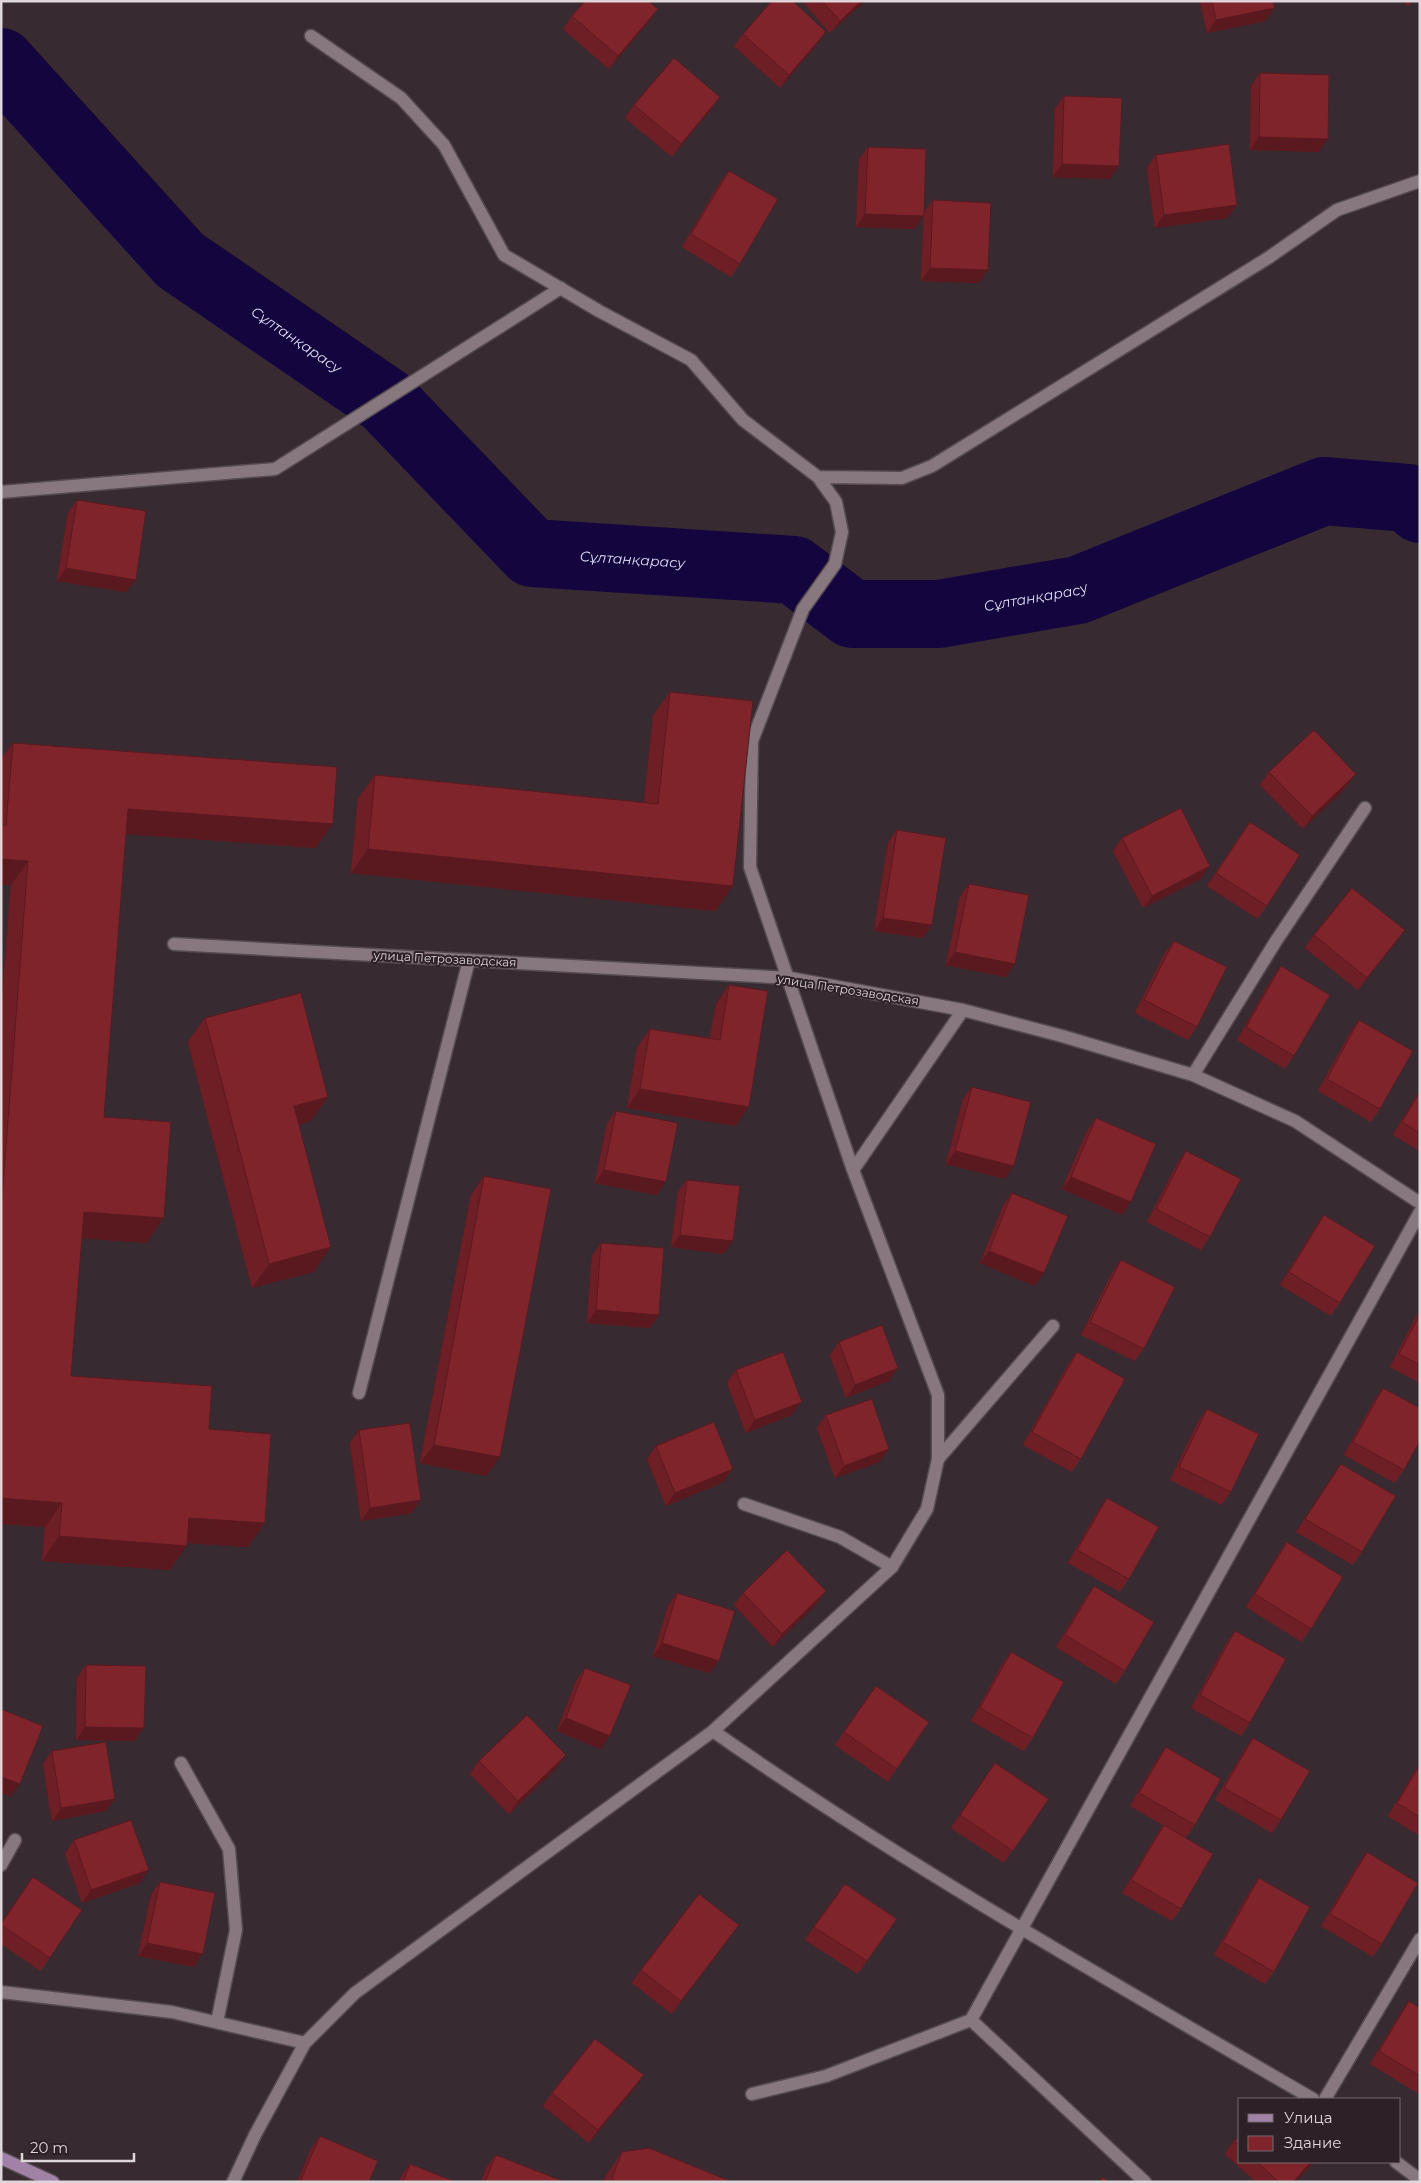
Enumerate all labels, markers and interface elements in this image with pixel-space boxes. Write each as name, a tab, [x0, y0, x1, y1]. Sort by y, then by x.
water label: Сұлтанқарасу	[248, 303, 346, 378]
water label: Сұлтанқарасу	[579, 547, 687, 572]
water label: Сұлтанқарасу	[982, 577, 1092, 615]
street label: улица Петрозаводская	[372, 947, 517, 970]
street label: улица Петрозаводская	[775, 971, 920, 1008]
legend	[1238, 2098, 1401, 2163]
text: Улица	[1284, 2108, 1332, 2127]
scale bar	[22, 2130, 135, 2162]
text: Здание	[1284, 2133, 1342, 2152]
text: 20 m	[30, 2138, 68, 2157]

